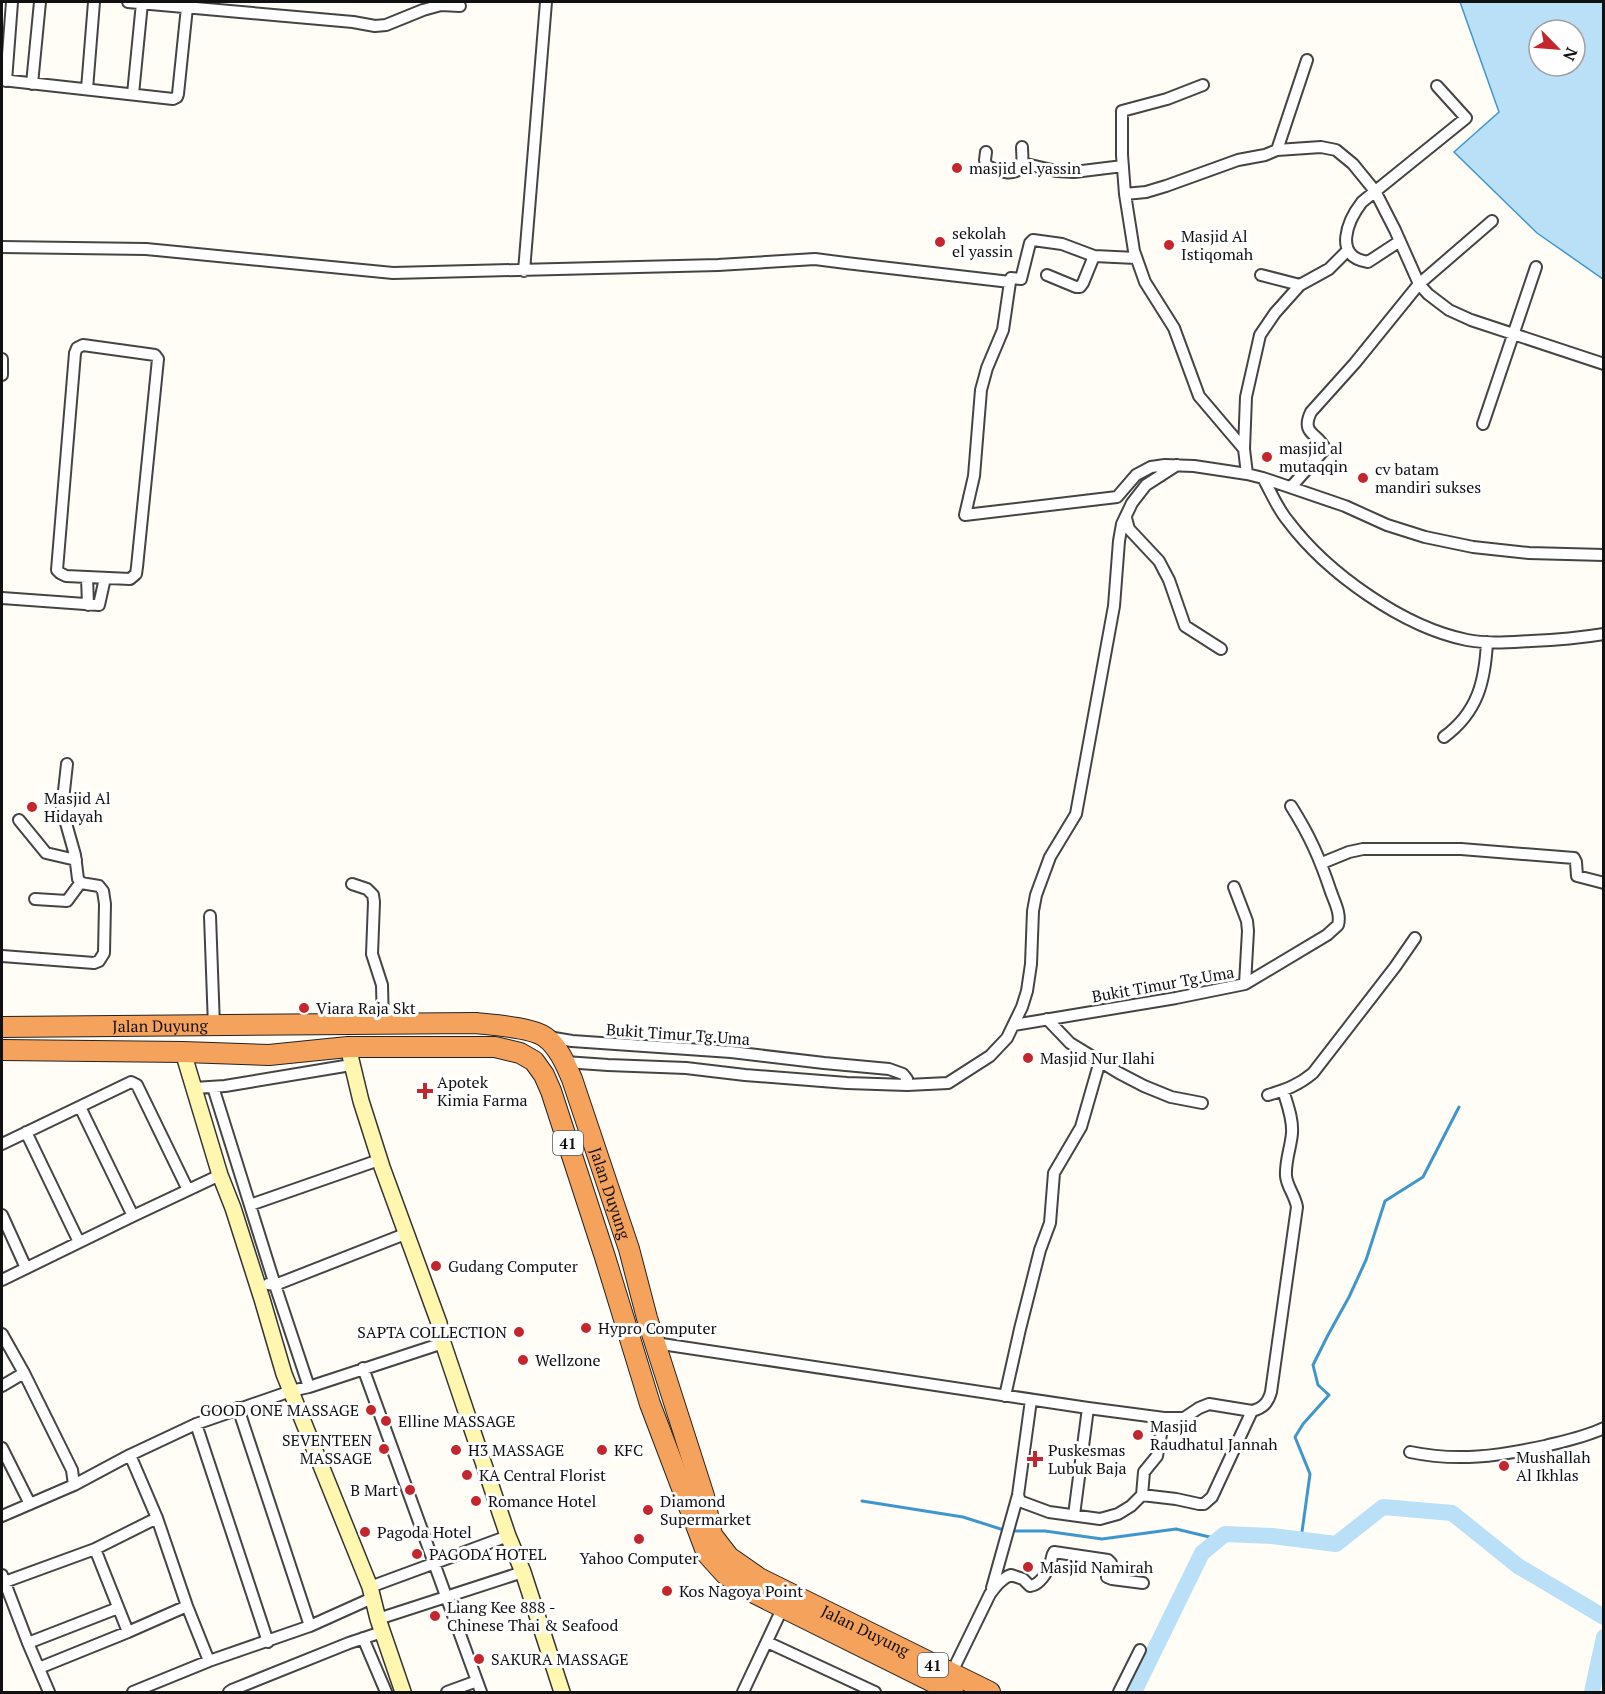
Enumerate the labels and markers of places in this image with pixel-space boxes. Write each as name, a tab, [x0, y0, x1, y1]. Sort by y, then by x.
place label: masjid el yassin	[969, 157, 1082, 179]
marker: masjid el yassin	[950, 161, 964, 175]
place label: sekolah el yassin	[952, 222, 1014, 262]
place label: Masjid Al Istiqomah	[1181, 225, 1254, 265]
marker: sekolah el yassin	[933, 235, 947, 249]
marker: Masjid Al Istiqomah	[1162, 238, 1176, 252]
place label: masjid al mutaqqin	[1279, 437, 1348, 477]
marker: masjid al mutaqqin	[1260, 450, 1274, 464]
place label: cv batam mandiri sukses	[1375, 458, 1481, 498]
marker: cv batam mandiri sukses	[1356, 471, 1370, 485]
place label: Masjid Al Hidayah	[44, 787, 111, 827]
marker: Masjid Al Hidayah	[25, 800, 39, 814]
place label: Viara Raja Skt	[316, 997, 416, 1019]
marker: Viara Raja Skt	[297, 1001, 311, 1015]
place label: Masjid Nur Ilahi	[1040, 1047, 1155, 1069]
marker: Masjid Nur Ilahi	[1021, 1051, 1035, 1065]
place label: Apotek Kimia Farma	[437, 1071, 528, 1111]
marker: Apotek Kimia Farma	[418, 1084, 432, 1098]
place label: Gudang Computer	[448, 1255, 579, 1277]
marker: Gudang Computer	[429, 1259, 443, 1273]
place label: Hypro Computer	[598, 1317, 717, 1339]
place label: SAPTA COLLECTION	[357, 1321, 507, 1343]
marker: Hypro Computer	[579, 1321, 593, 1335]
marker: SAPTA COLLECTION	[512, 1325, 526, 1339]
place label: Wellzone	[535, 1349, 601, 1371]
marker: Wellzone	[516, 1353, 530, 1367]
place label: GOOD ONE MASSAGE	[200, 1399, 359, 1421]
marker: GOOD ONE MASSAGE	[364, 1403, 378, 1417]
place label: Elline MASSAGE	[398, 1410, 516, 1432]
marker: Elline MASSAGE	[379, 1414, 393, 1428]
place label: Masjid Raudhatul Jannah	[1150, 1415, 1278, 1455]
marker: Masjid Raudhatul Jannah	[1131, 1428, 1145, 1442]
place label: SEVENTEEN MASSAGE	[282, 1429, 372, 1469]
place label: H3 MASSAGE	[468, 1439, 564, 1461]
place label: KFC	[614, 1439, 643, 1461]
place label: Puskesmas Lubuk Baja	[1048, 1439, 1127, 1479]
marker: SEVENTEEN MASSAGE	[377, 1442, 391, 1456]
marker: H3 MASSAGE	[449, 1443, 463, 1457]
marker: KFC	[595, 1443, 609, 1457]
place label: Mushallah Al Ikhlas	[1516, 1446, 1591, 1486]
marker: Puskesmas Lubuk Baja	[1026, 1450, 1044, 1468]
marker: Mushallah Al Ikhlas	[1497, 1459, 1511, 1473]
place label: KA Central Florist	[479, 1464, 606, 1486]
marker: KA Central Florist	[460, 1468, 474, 1482]
place label: B Mart	[350, 1479, 398, 1501]
marker: B Mart	[403, 1483, 417, 1497]
place label: Romance Hotel	[488, 1490, 597, 1512]
place label: Diamond Supermarket	[660, 1490, 751, 1530]
marker: Romance Hotel	[469, 1494, 483, 1508]
marker: Diamond Supermarket	[641, 1503, 655, 1517]
place label: Pagoda Hotel	[377, 1521, 472, 1543]
marker: Pagoda Hotel	[358, 1525, 372, 1539]
marker: Yahoo Computer	[632, 1532, 646, 1546]
place label: PAGODA HOTEL	[429, 1543, 547, 1565]
marker: PAGODA HOTEL	[410, 1547, 424, 1561]
place label: Yahoo Computer	[579, 1547, 699, 1569]
place label: Masjid Namirah	[1040, 1556, 1154, 1578]
marker: Masjid Namirah	[1021, 1560, 1035, 1574]
place label: Kos Nagoya Point	[679, 1580, 803, 1602]
marker: Kos Nagoya Point	[660, 1584, 674, 1598]
place label: Liang Kee 888 - Chinese Thai & Seafood	[447, 1596, 618, 1636]
marker: Liang Kee 888 - Chinese Thai & Seafood	[428, 1609, 442, 1623]
place label: SAKURA MASSAGE	[491, 1648, 629, 1670]
marker: SAKURA MASSAGE	[472, 1652, 486, 1666]

